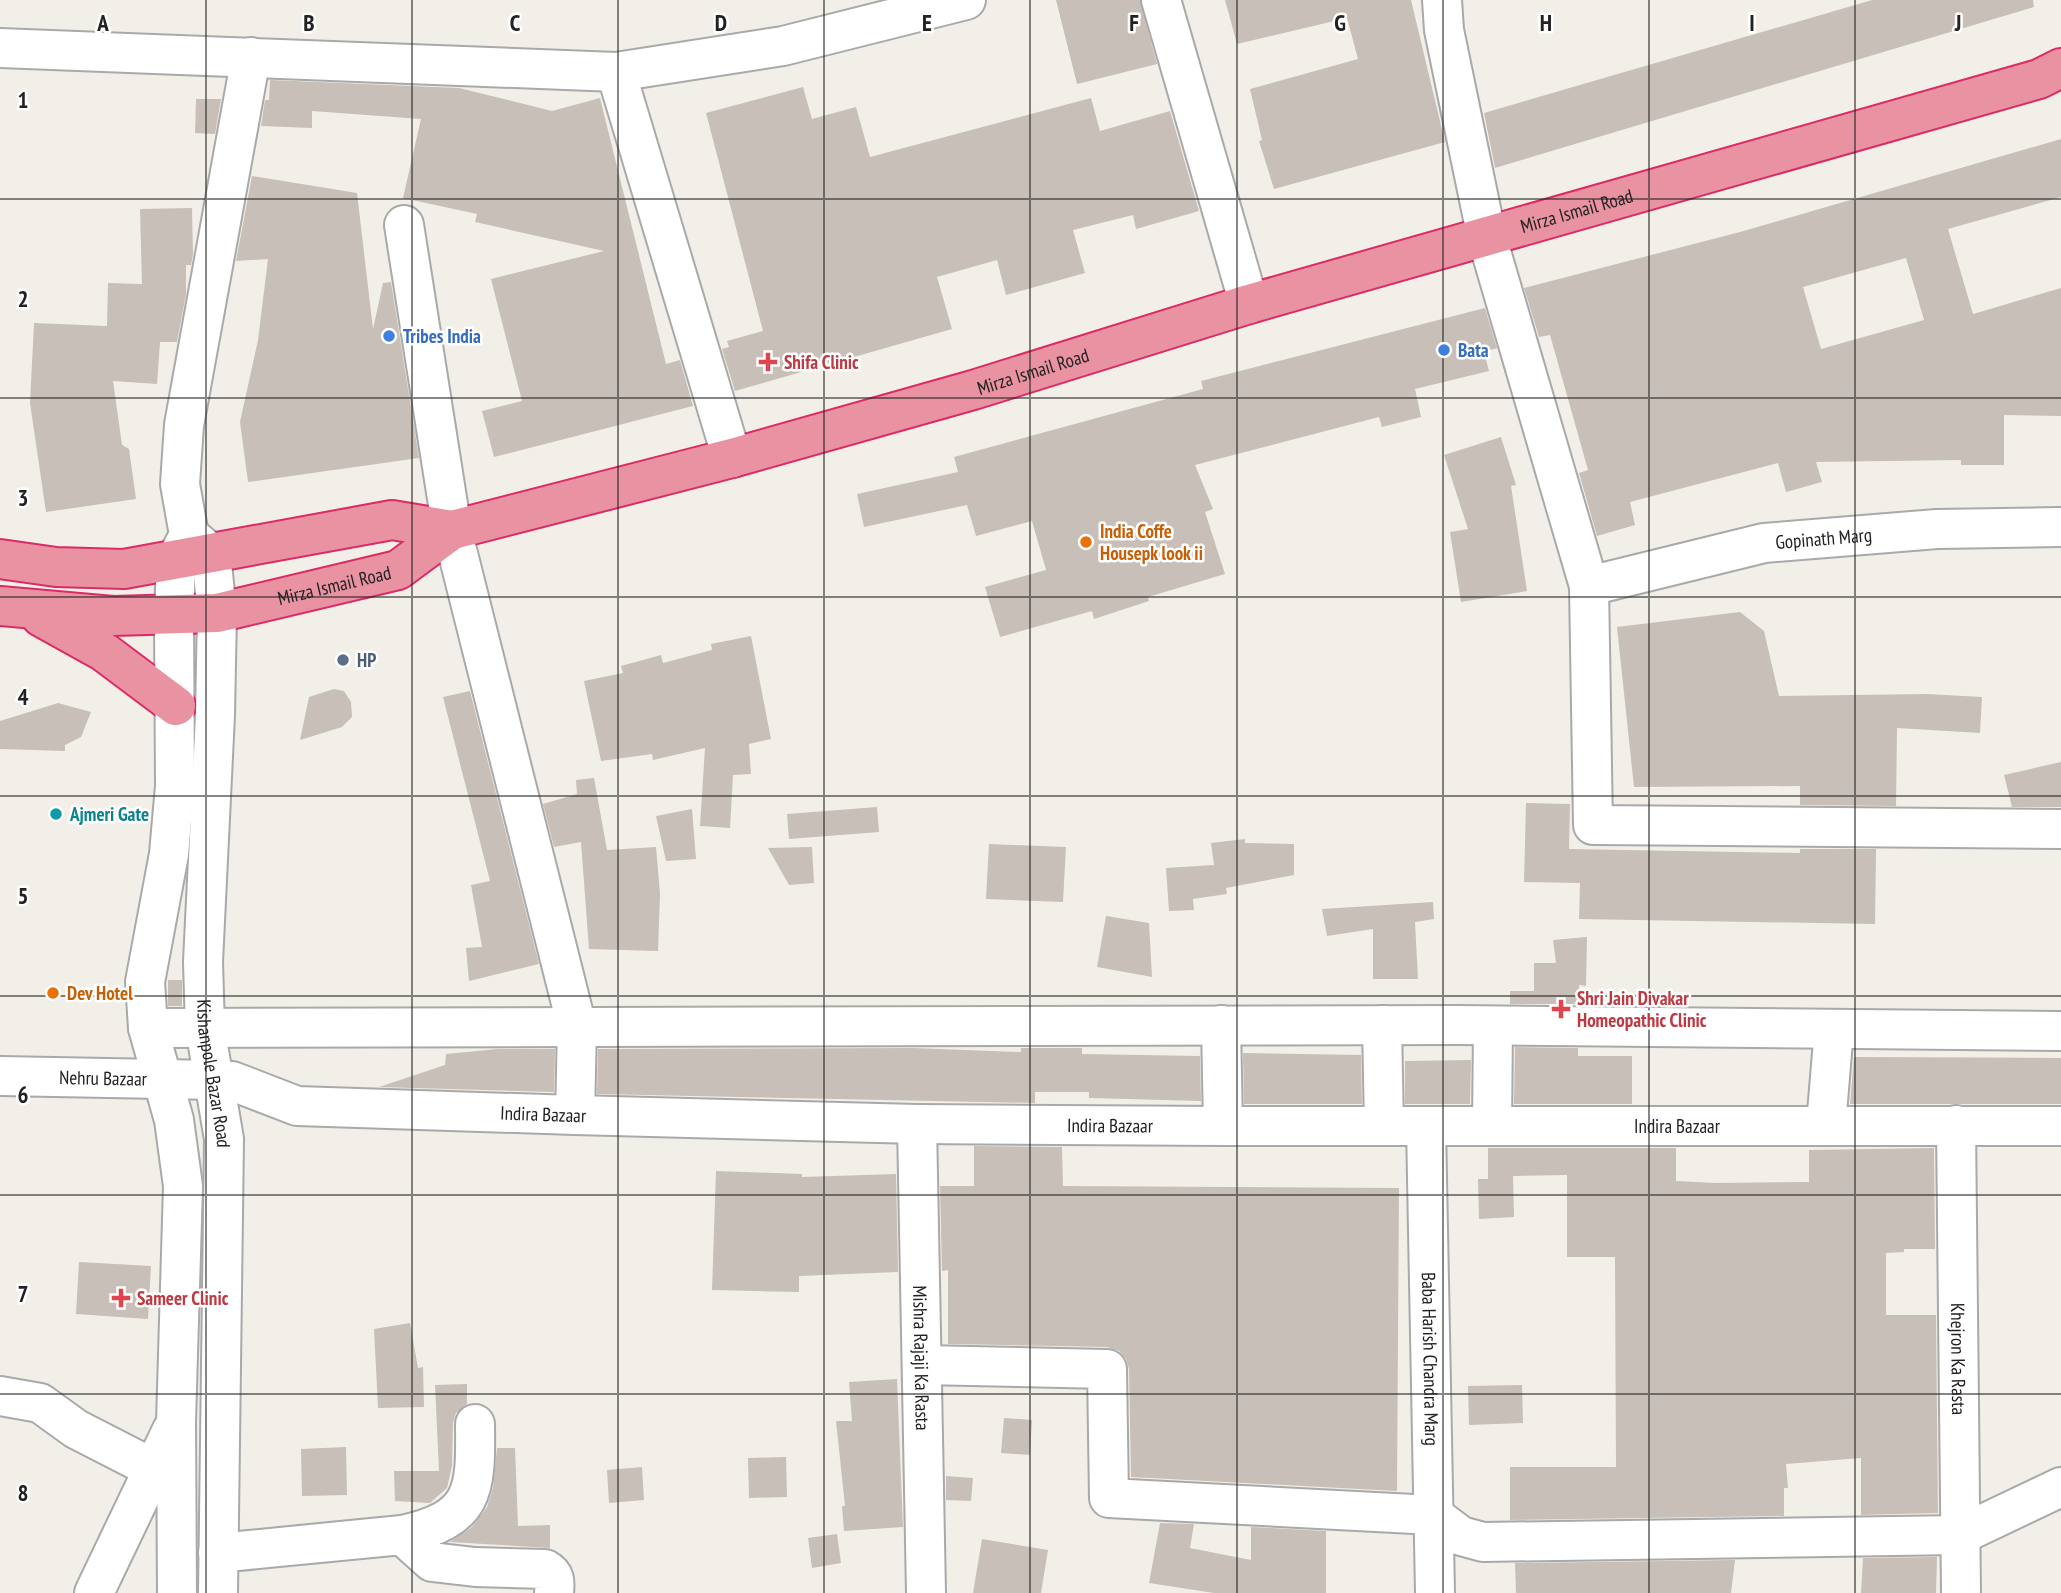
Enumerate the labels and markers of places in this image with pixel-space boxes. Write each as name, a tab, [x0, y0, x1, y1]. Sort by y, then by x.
place label: Tribes India	[403, 324, 481, 348]
marker: Tribes India	[381, 328, 397, 344]
place label: Bata	[1458, 338, 1489, 362]
marker: Bata	[1436, 342, 1452, 358]
place label: Shifa Clinic	[784, 350, 859, 374]
marker: Shifa Clinic	[758, 352, 778, 372]
place label: India Coffe Housepk look ii	[1100, 519, 1203, 565]
marker: India Coffe Housepk look ii	[1078, 534, 1094, 550]
place label: HP	[357, 648, 376, 672]
marker: HP	[335, 652, 351, 668]
place label: Ajmeri Gate	[69, 802, 149, 826]
marker: Ajmeri Gate	[48, 806, 64, 822]
place label: Dev Hotel	[67, 981, 133, 1005]
marker: Dev Hotel	[45, 985, 61, 1001]
place label: Shri Jain Divakar Homeopathic Clinic	[1577, 986, 1707, 1032]
marker: Shri Jain Divakar Homeopathic Clinic	[1551, 999, 1571, 1019]
place label: Sameer Clinic	[137, 1286, 229, 1310]
marker: Sameer Clinic	[111, 1288, 131, 1308]

